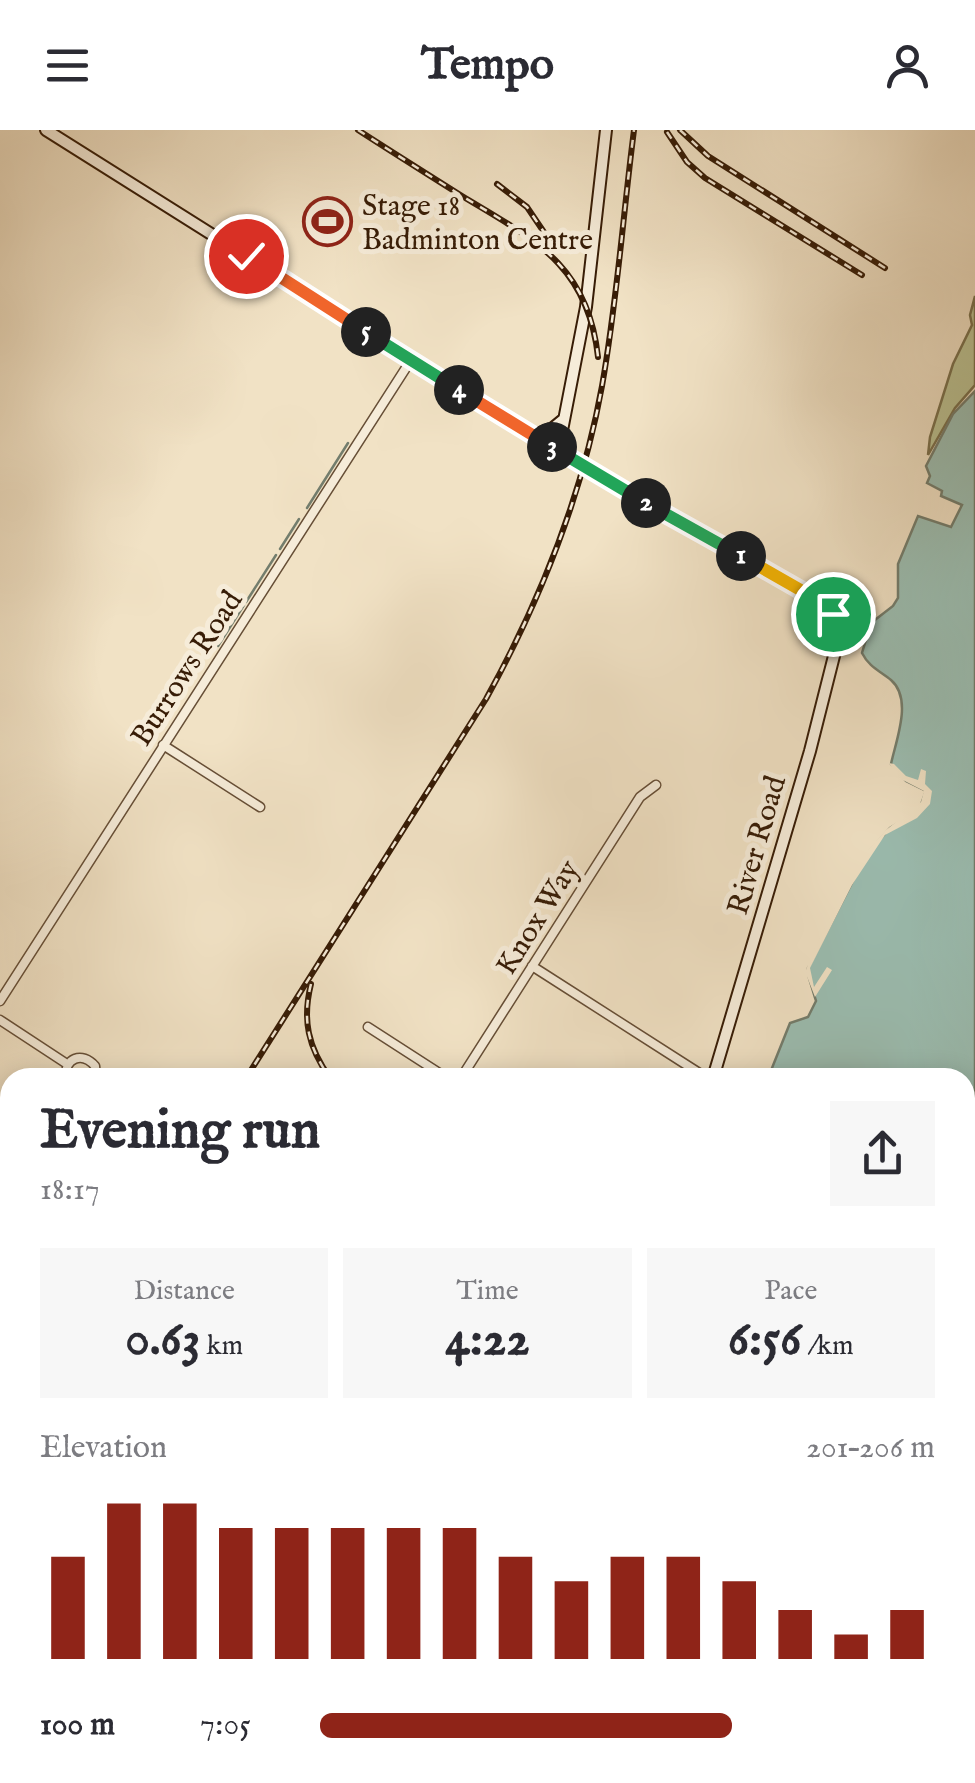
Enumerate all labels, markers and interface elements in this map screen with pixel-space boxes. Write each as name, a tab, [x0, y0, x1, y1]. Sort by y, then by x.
text: Tempo	[421, 37, 554, 94]
icon: menu	[40, 38, 95, 93]
icon: person	[880, 38, 935, 93]
place label: Stage 18 Badminton Centre	[362, 188, 593, 260]
sports icon: Stage 18 Badminton Centre	[301, 196, 353, 248]
pin	[204, 214, 289, 299]
icon: check	[219, 229, 274, 284]
pin: 5	[341, 307, 391, 357]
text: 5	[361, 314, 371, 349]
pin: 4	[434, 365, 484, 415]
text: 4	[452, 372, 466, 407]
pin: 3	[527, 422, 577, 472]
text: 3	[547, 429, 557, 464]
pin: 2	[621, 478, 671, 528]
text: 2	[639, 485, 653, 520]
pin: 1	[716, 531, 766, 581]
text: 1	[736, 538, 746, 573]
pin	[791, 572, 876, 657]
street label: Burrows Road	[123, 583, 253, 754]
icon: arrive	[806, 587, 861, 642]
street label: River Road	[720, 771, 796, 919]
street label: Knox Way	[488, 853, 589, 983]
text: Evening run	[40, 1097, 320, 1167]
button: share	[830, 1101, 935, 1206]
text: 18:17	[40, 1170, 100, 1211]
text: Distance	[134, 1274, 235, 1309]
text: Time	[456, 1274, 519, 1309]
text: Pace	[764, 1274, 817, 1309]
text: 0.63	[125, 1309, 200, 1372]
text: 4:22	[445, 1309, 530, 1372]
text: 6:56	[728, 1309, 801, 1372]
text: km	[200, 1329, 243, 1364]
text: /km	[801, 1329, 854, 1364]
text: Elevation	[40, 1428, 167, 1469]
text: 201–206 m	[806, 1428, 935, 1469]
text: 100 m	[40, 1705, 115, 1746]
text: 7:05	[200, 1705, 251, 1746]

